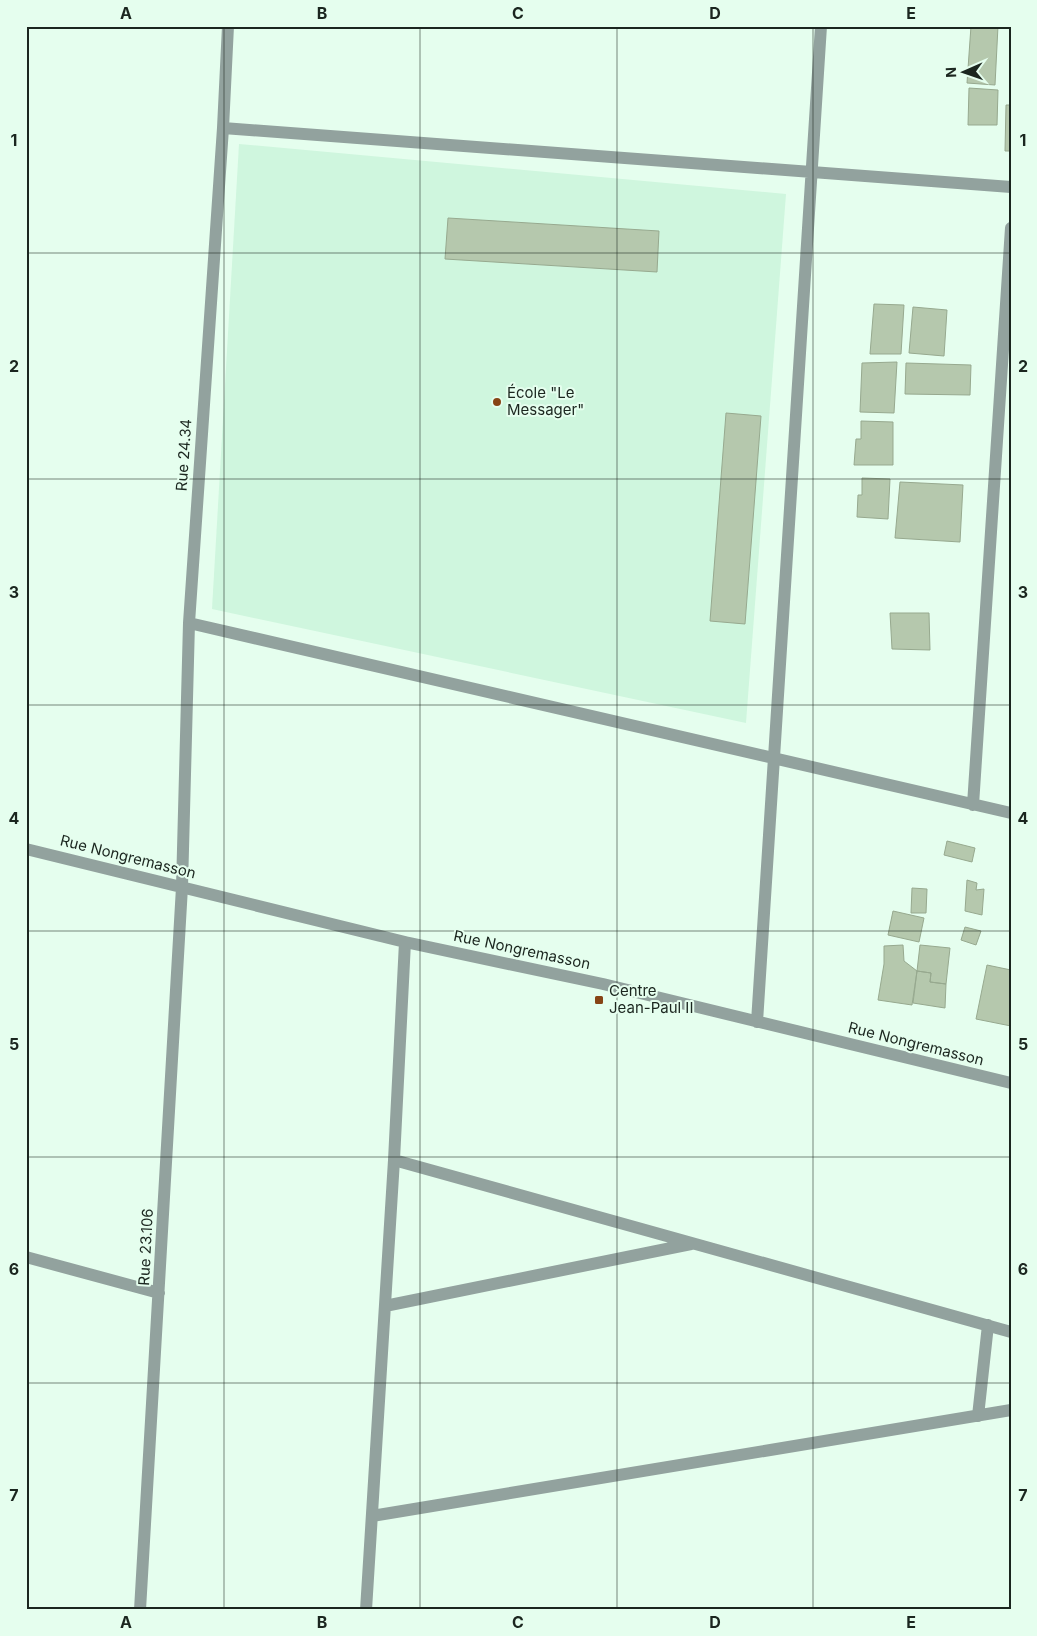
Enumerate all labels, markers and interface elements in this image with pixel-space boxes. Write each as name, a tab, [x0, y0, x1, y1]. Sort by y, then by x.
text: A	[120, 3, 132, 23]
text: B	[317, 3, 327, 23]
text: C	[512, 3, 524, 23]
text: D	[709, 3, 721, 23]
text: E	[906, 3, 916, 23]
north arrow	[940, 48, 990, 98]
text: N	[942, 67, 959, 78]
text: 1	[11, 130, 17, 150]
text: 1	[1020, 130, 1026, 150]
text: 2	[9, 356, 19, 376]
text: 2	[1018, 356, 1028, 376]
place label: École "Le Messager"	[507, 383, 584, 419]
marker: École "Le Messager"	[491, 396, 503, 408]
street label: Rue 24.34	[171, 418, 196, 492]
text: 3	[9, 582, 19, 602]
text: 3	[1018, 582, 1028, 602]
text: 4	[9, 808, 20, 828]
text: 4	[1018, 808, 1029, 828]
street label: Rue Nongremasson	[58, 830, 198, 883]
street label: Rue Nongremasson	[452, 926, 592, 973]
place label: Centre Jean-Paul II	[609, 981, 693, 1017]
marker: Centre Jean-Paul II	[593, 994, 605, 1006]
street label: Rue Nongremasson	[846, 1017, 986, 1070]
text: 5	[9, 1034, 19, 1054]
text: 5	[1018, 1034, 1028, 1054]
street label: Rue 23.106	[134, 1208, 157, 1286]
text: 6	[9, 1259, 19, 1279]
text: 6	[1018, 1259, 1028, 1279]
text: 7	[9, 1485, 19, 1505]
text: 7	[1018, 1485, 1028, 1505]
text: A	[120, 1612, 132, 1632]
text: B	[317, 1612, 327, 1632]
text: C	[512, 1612, 524, 1632]
text: D	[709, 1612, 721, 1632]
text: E	[906, 1612, 916, 1632]

